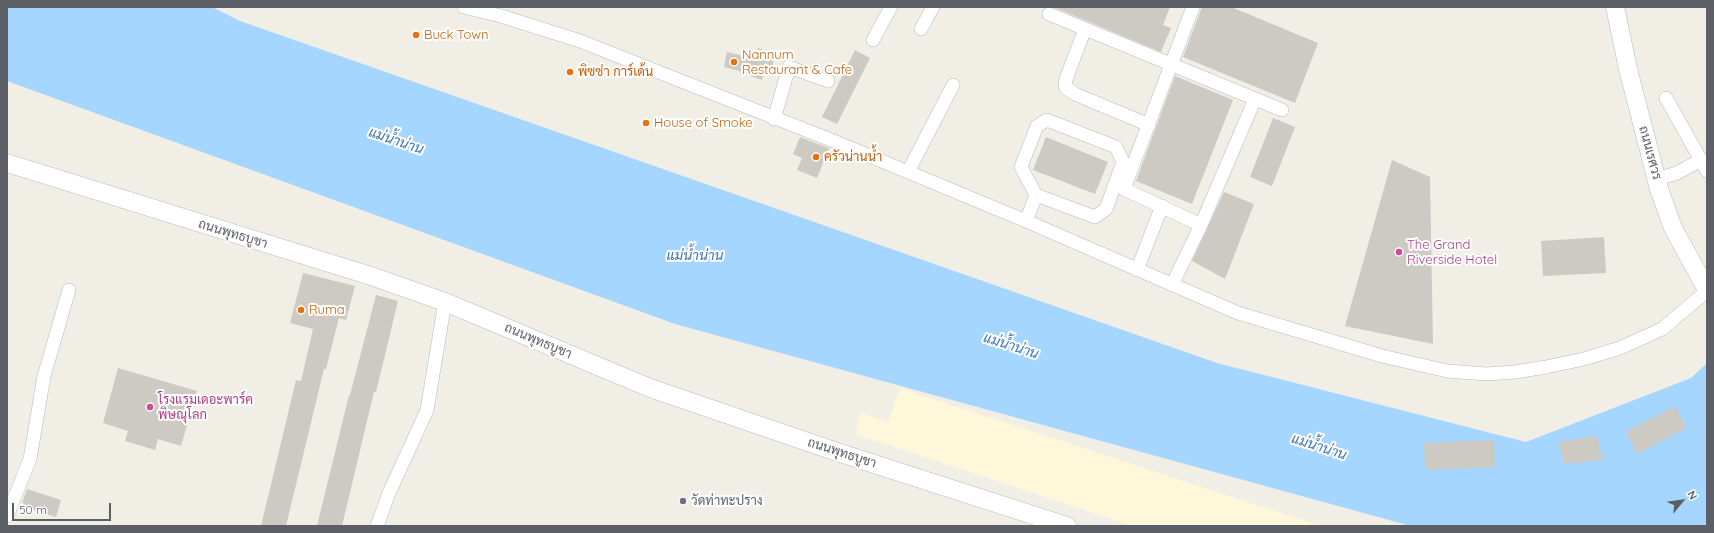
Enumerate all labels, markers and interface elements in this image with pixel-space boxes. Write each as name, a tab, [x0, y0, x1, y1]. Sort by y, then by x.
place label: Buck Town	[424, 27, 489, 43]
marker: Buck Town	[411, 30, 421, 40]
place label: Nannum Restaurant & Cafe	[742, 47, 852, 78]
marker: Nannum Restaurant & Cafe	[729, 57, 739, 67]
place label: พิซซ่า การ์เด้น	[578, 64, 653, 80]
marker: พิซซ่า การ์เด้น	[565, 67, 575, 77]
place label: House of Smoke	[654, 115, 753, 131]
marker: House of Smoke	[641, 118, 651, 128]
water label: แม่น้ำน่าน	[366, 124, 426, 158]
street label: ถนนเรศวร	[1635, 124, 1665, 182]
place label: ครัวน่านน้ำ	[824, 149, 882, 165]
marker: ครัวน่านน้ำ	[811, 152, 821, 162]
street label: ถนนพุทธบูชา	[196, 216, 270, 252]
place label: The Grand Riverside Hotel	[1407, 237, 1497, 268]
marker: The Grand Riverside Hotel	[1394, 247, 1404, 257]
water label: แม่น้ำน่าน	[666, 248, 724, 264]
place label: Ruma	[309, 302, 345, 318]
marker: Ruma	[296, 305, 306, 315]
street label: ถนนพุทธบูชา	[502, 320, 574, 362]
water label: แม่น้ำน่าน	[981, 329, 1041, 363]
place label: โรงแรมเดอะพาร์ค พิษณุโลก	[158, 392, 253, 423]
marker: โรงแรมเดอะพาร์ค พิษณุโลก	[145, 402, 155, 412]
water label: แม่น้ำน่าน	[1289, 430, 1349, 464]
street label: ถนนพุทธบูชา	[806, 435, 878, 471]
north arrow	[1662, 481, 1702, 521]
text: N	[1684, 488, 1701, 502]
place label: วัดท่าทะปราง	[691, 493, 763, 509]
scale bar	[14, 495, 113, 521]
marker: วัดท่าทะปราง	[678, 496, 688, 506]
text: 50 m	[19, 502, 47, 517]

